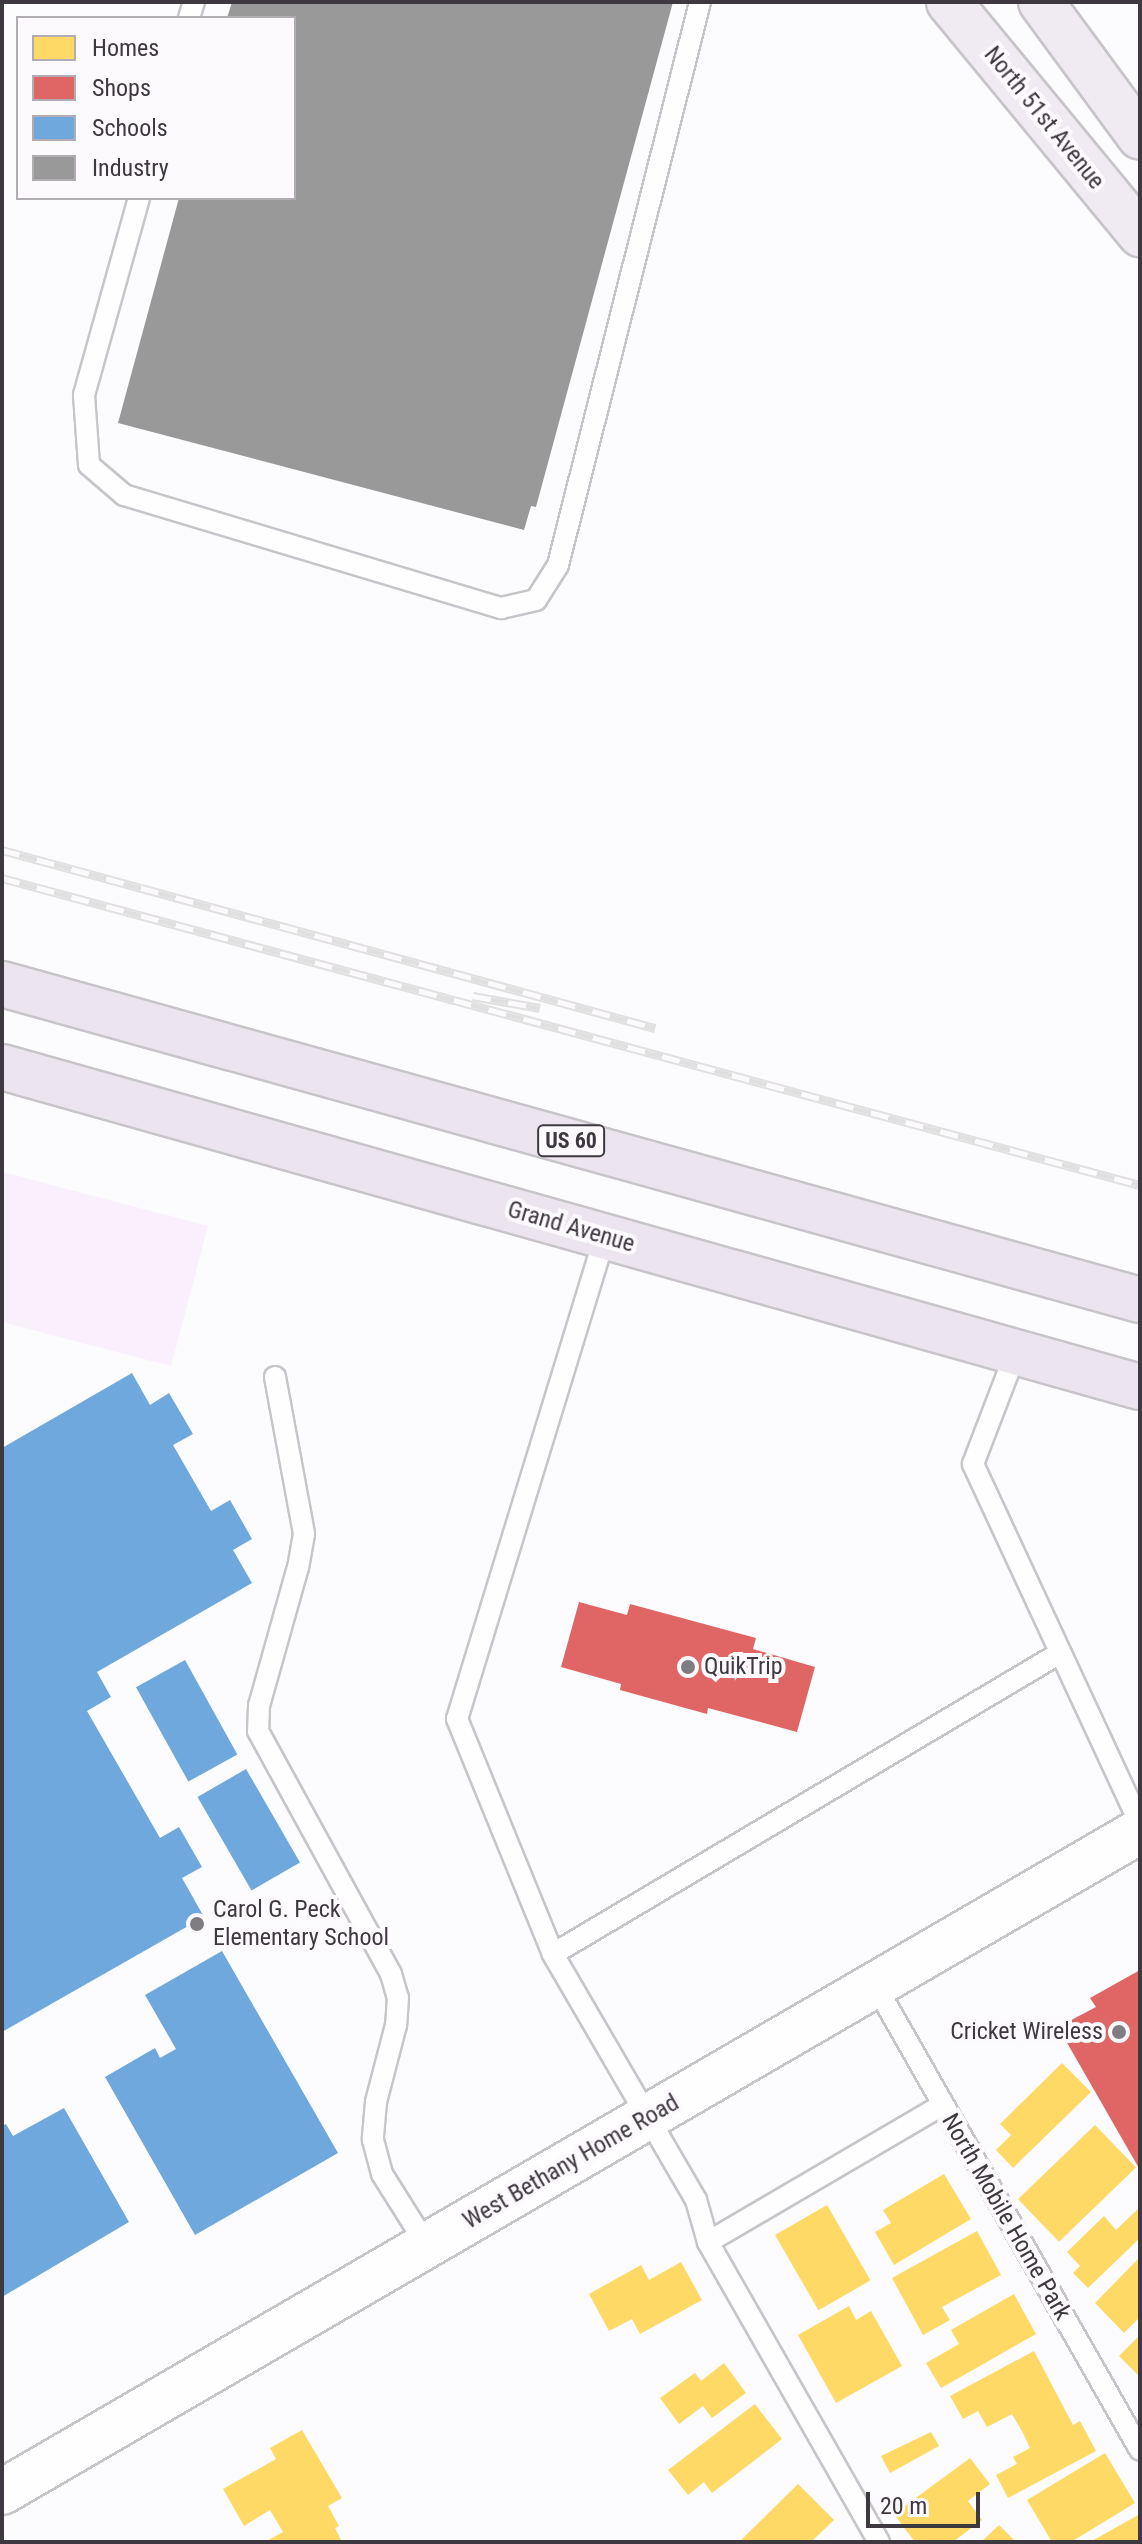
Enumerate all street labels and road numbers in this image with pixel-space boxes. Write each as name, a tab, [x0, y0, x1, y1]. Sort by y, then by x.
street label: North 51st Avenue	[978, 41, 1110, 195]
road number: US 60	[537, 1123, 605, 1159]
street label: Grand Avenue	[504, 1195, 638, 1259]
street label: West Bethany Home Road	[458, 2088, 684, 2236]
street label: North Mobile Home Park	[935, 2109, 1077, 2325]

